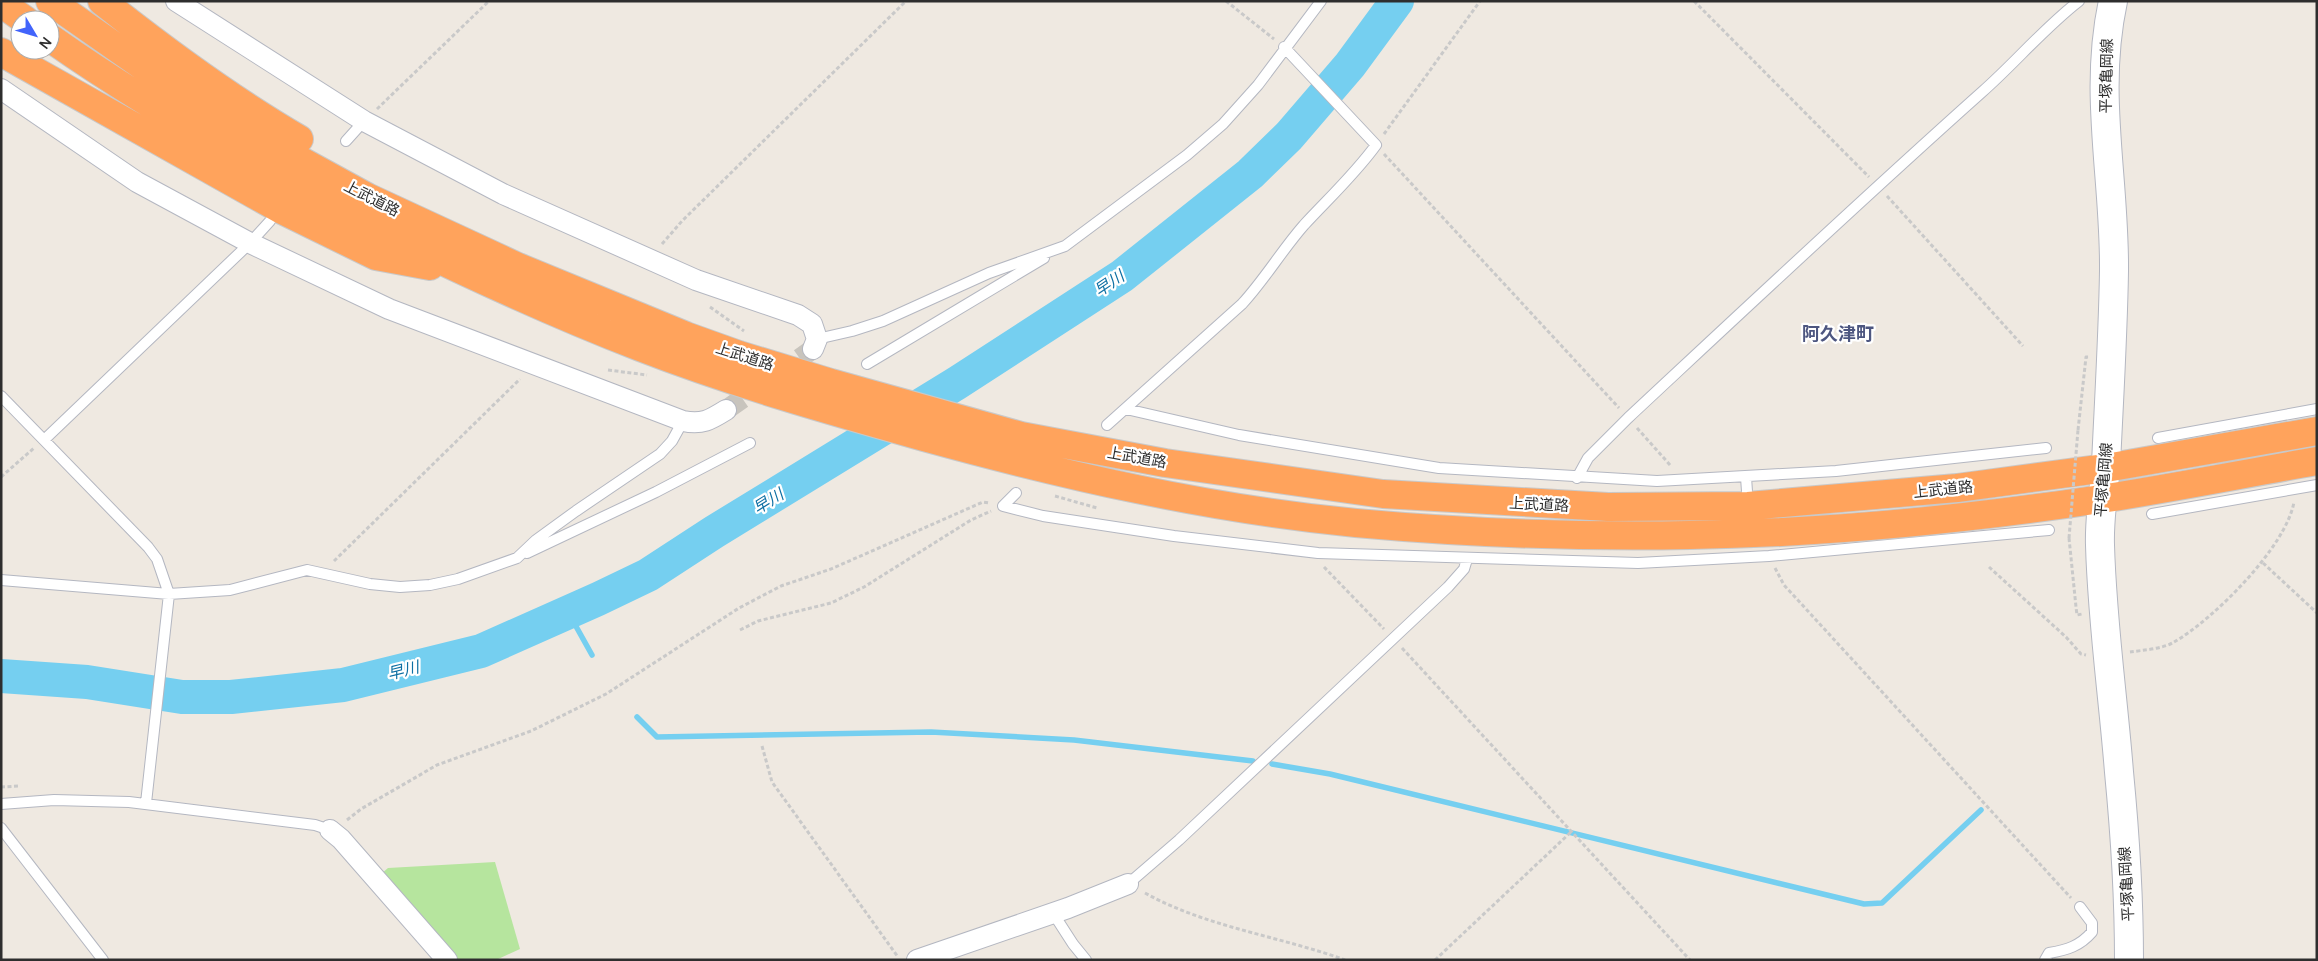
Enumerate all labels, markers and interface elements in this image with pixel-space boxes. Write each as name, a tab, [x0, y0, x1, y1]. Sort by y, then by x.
north arrow	[10, 10, 60, 60]
text: N	[35, 33, 56, 53]
street label: 平塚亀岡線	[2095, 38, 2117, 114]
street label: 上武道路	[340, 175, 404, 221]
water label: 早川	[1090, 264, 1130, 301]
district label: 阿久津町	[1802, 321, 1874, 345]
street label: 上武道路	[713, 337, 777, 375]
street label: 上武道路	[1106, 441, 1168, 473]
street label: 平塚亀岡線	[2089, 442, 2117, 518]
street label: 上武道路	[1912, 475, 1974, 503]
water label: 早川	[749, 482, 789, 519]
street label: 上武道路	[1508, 492, 1570, 516]
water label: 早川	[385, 655, 423, 685]
street label: 平塚亀岡線	[2114, 846, 2138, 922]

